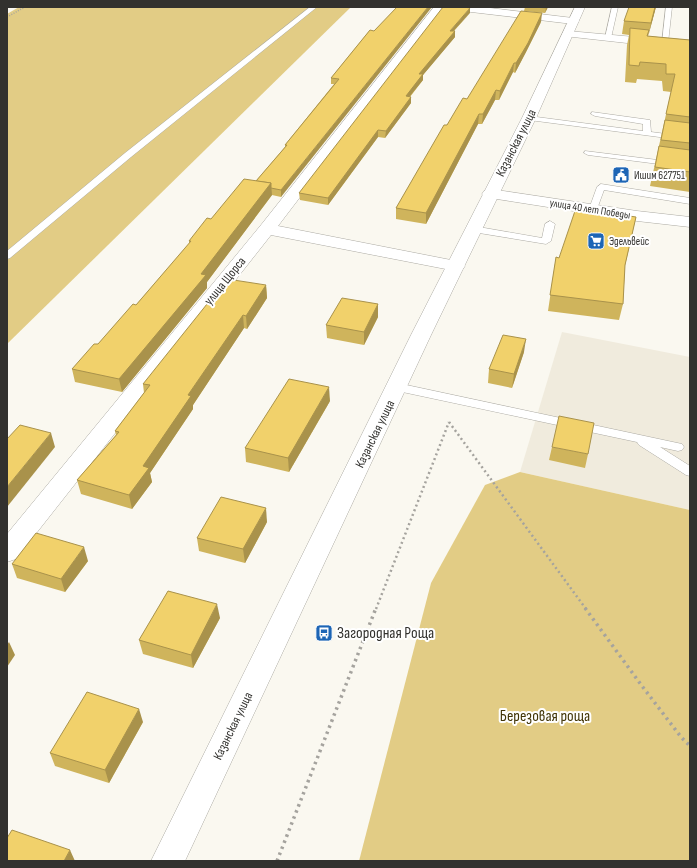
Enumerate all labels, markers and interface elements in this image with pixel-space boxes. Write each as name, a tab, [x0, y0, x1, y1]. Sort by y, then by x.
street label: Казанская улица	[492, 107, 540, 179]
public building icon: Ишим 627751	[611, 165, 631, 185]
place label: Ишим 627751	[634, 169, 685, 182]
street label: улица 40 лет Победы	[549, 196, 631, 222]
supermarket icon: Эдельвейс	[586, 231, 606, 251]
place label: Эдельвейс	[609, 235, 649, 248]
street label: улица Щорса	[201, 254, 249, 308]
street label: Казанская улица	[352, 397, 398, 471]
bus stop icon: Загородная Роща	[314, 623, 334, 643]
place label: Загородная Роща	[337, 624, 434, 643]
street label: Казанская улица	[210, 689, 256, 763]
park label: Березовая роща	[500, 707, 590, 726]

